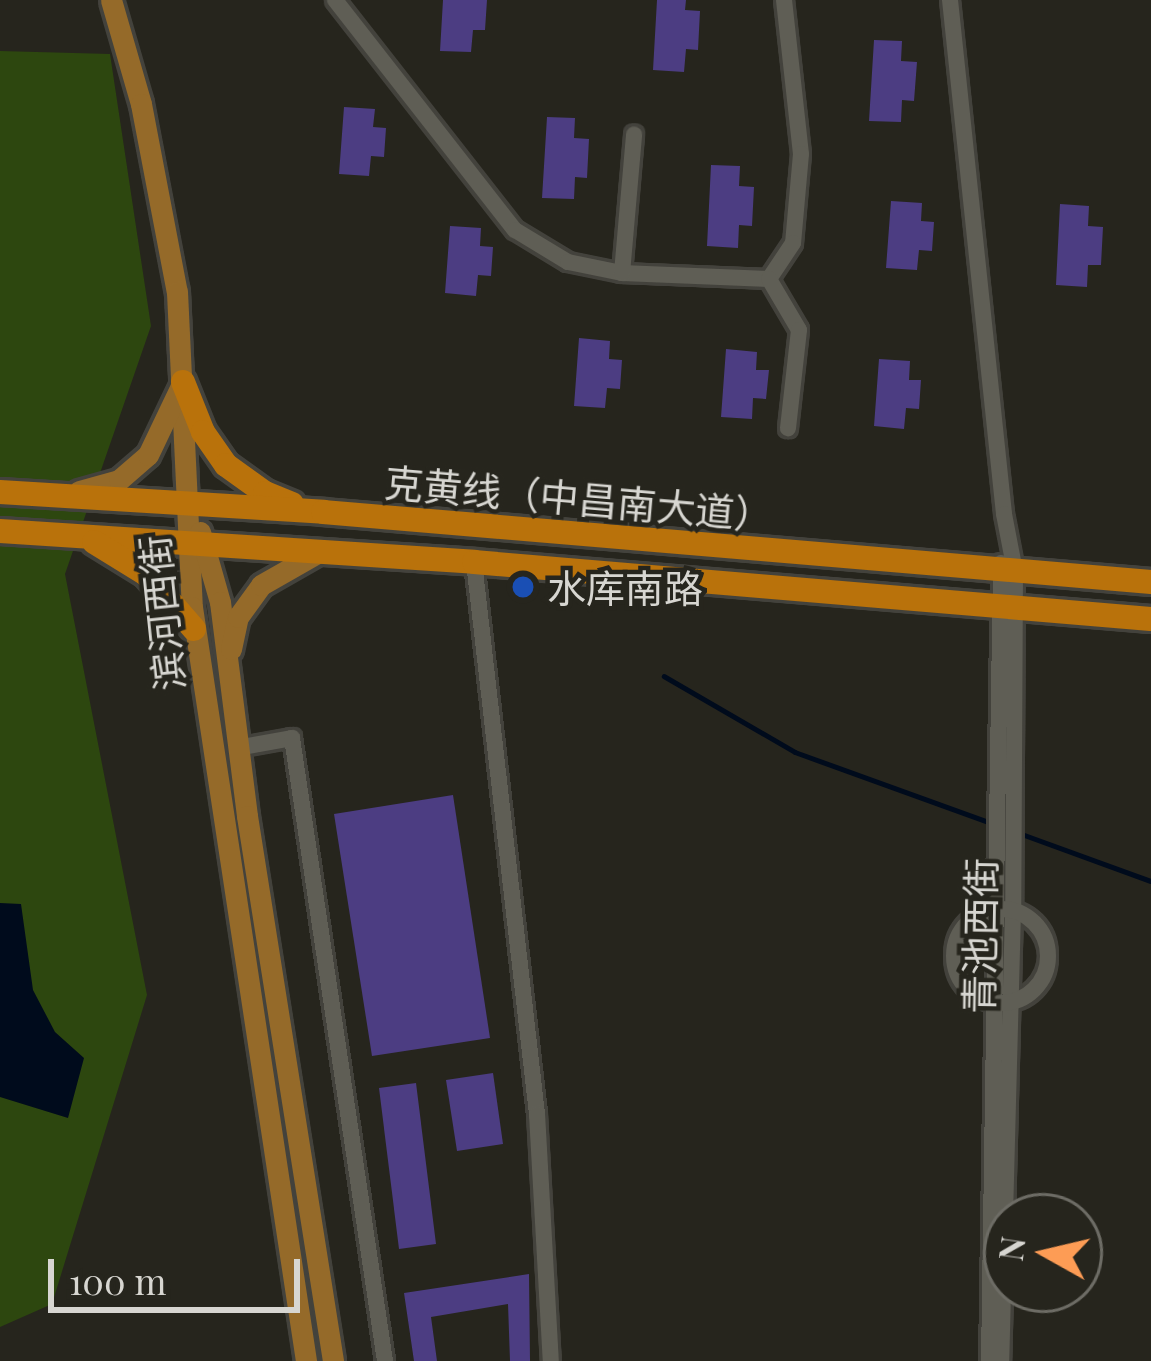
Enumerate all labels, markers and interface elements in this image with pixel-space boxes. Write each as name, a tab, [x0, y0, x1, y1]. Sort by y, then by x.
street label: 克黄线（中昌南大道）	[383, 458, 775, 538]
street label: 滨河西街	[130, 533, 192, 693]
place label: 水库南路	[547, 564, 703, 610]
marker: 水库南路	[510, 574, 536, 600]
street label: 青池西街	[954, 858, 1004, 1014]
north arrow	[983, 1193, 1103, 1313]
text: N	[987, 1234, 1034, 1263]
scale bar	[54, 1235, 306, 1309]
text: 100 m	[69, 1256, 166, 1304]

